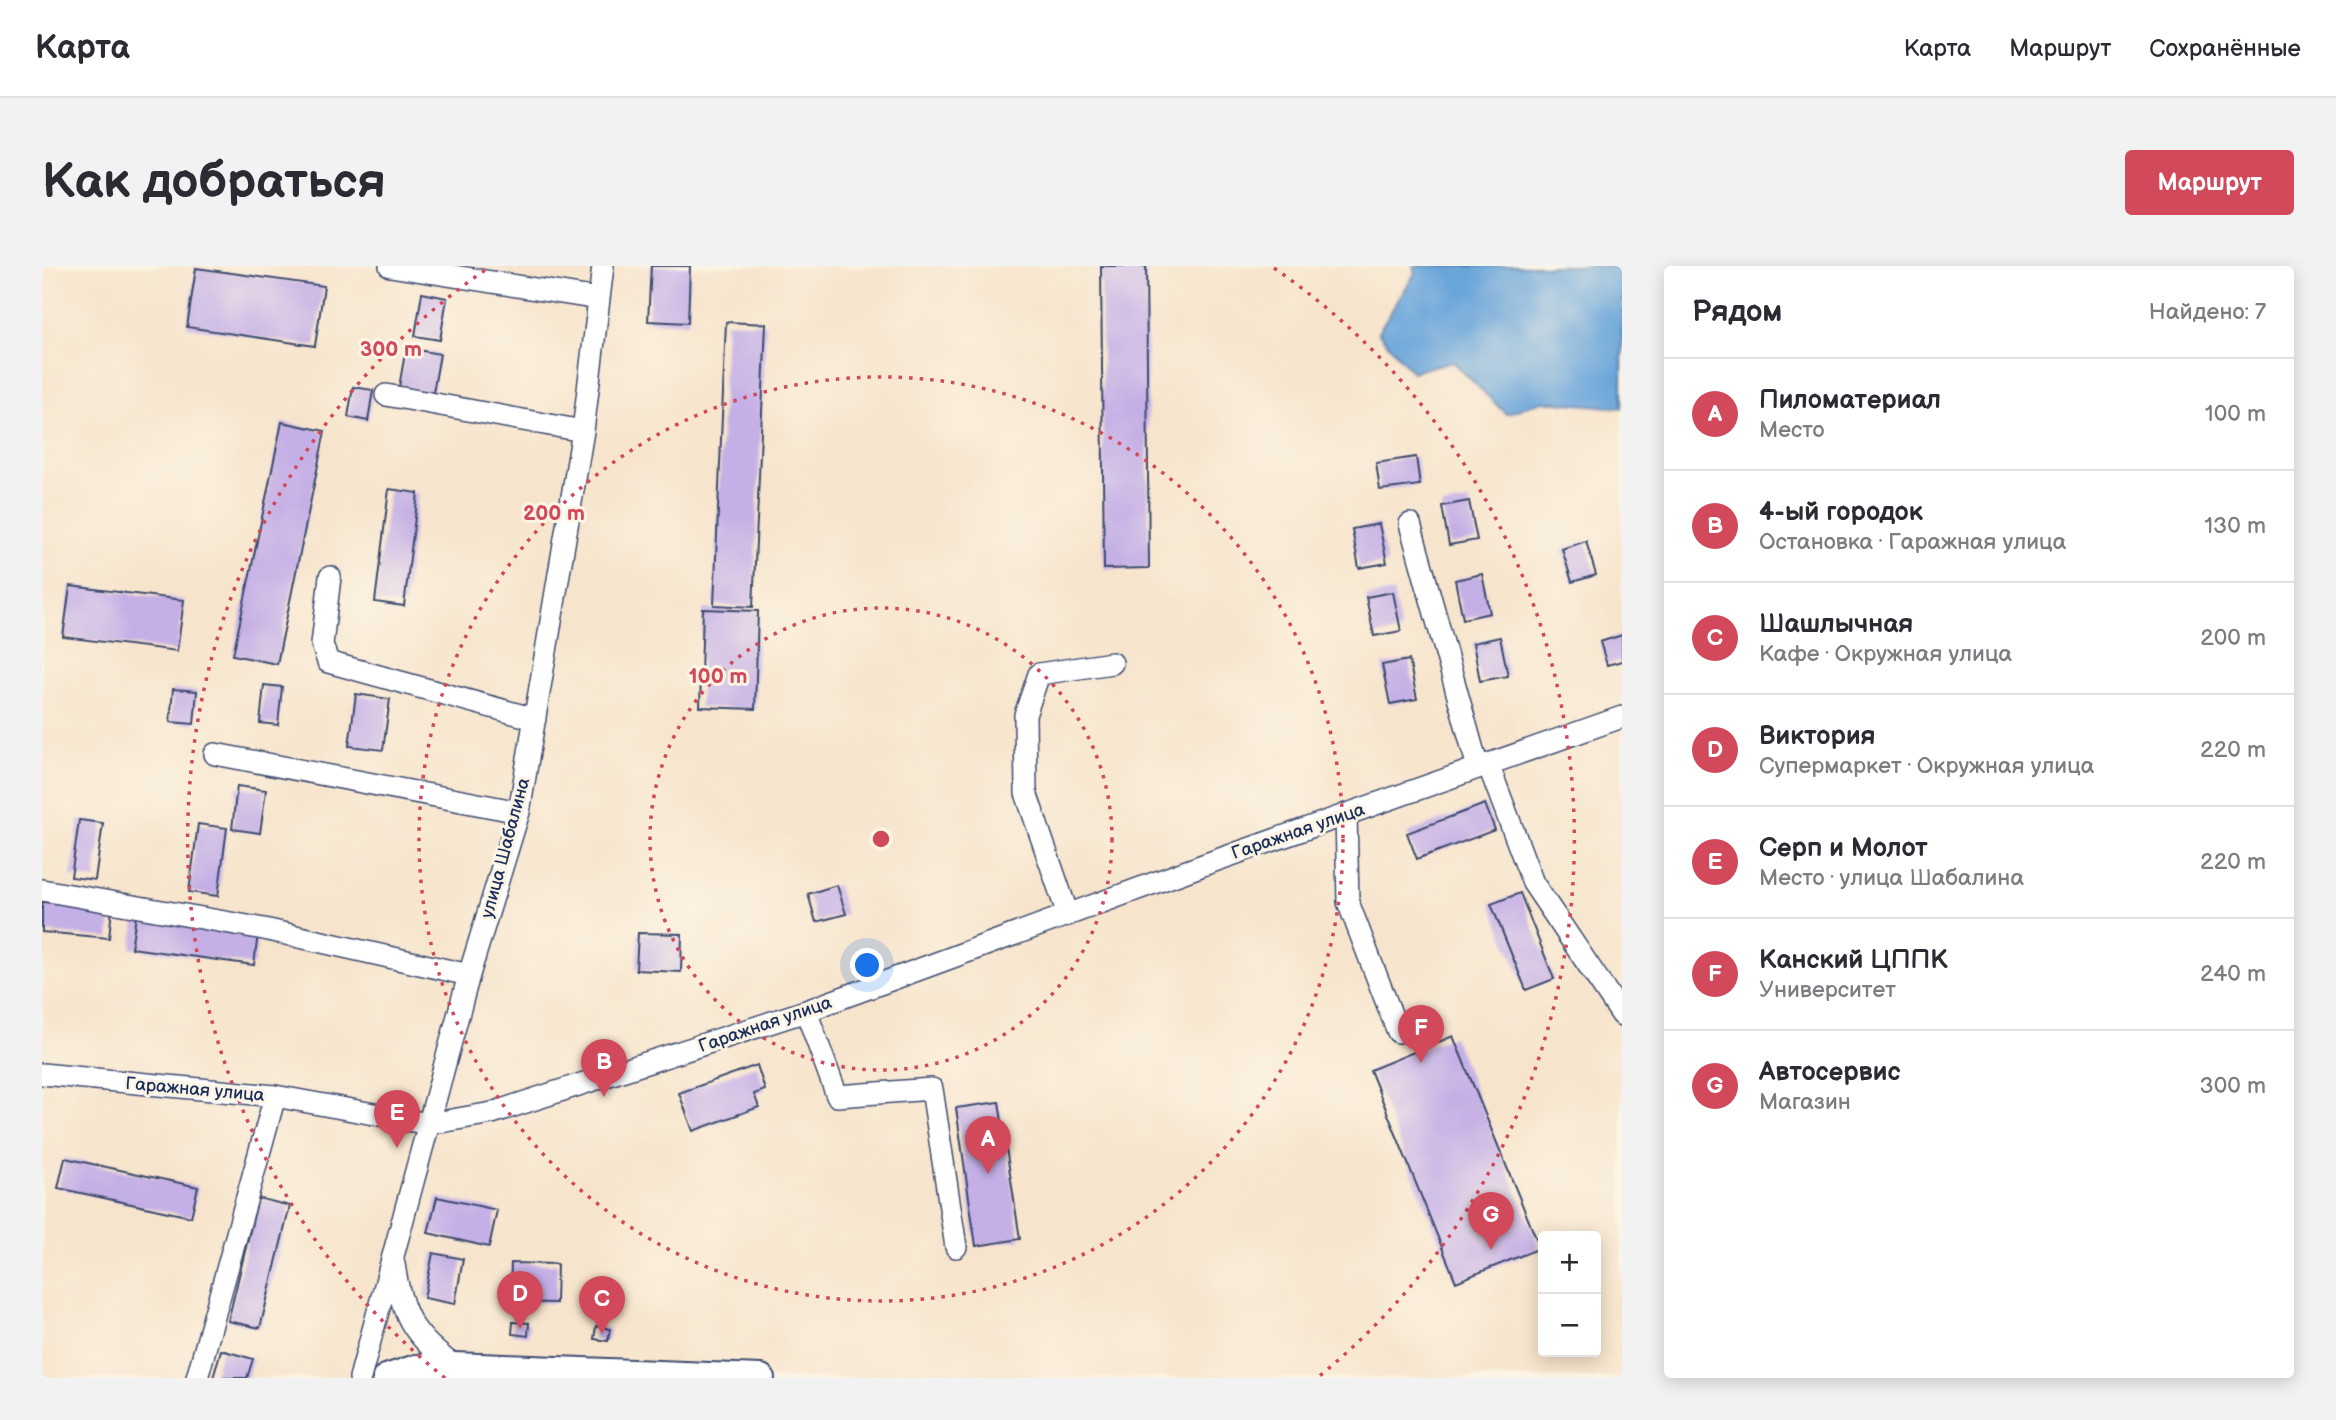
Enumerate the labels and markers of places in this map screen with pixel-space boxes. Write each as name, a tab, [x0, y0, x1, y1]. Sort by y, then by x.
centre of rings	[869, 827, 893, 851]
pin: F	[1398, 1005, 1444, 1063]
pin: B	[581, 1039, 627, 1097]
pin: E	[374, 1090, 420, 1148]
pin: A	[965, 1116, 1011, 1174]
pin: G	[1468, 1192, 1514, 1250]
pin: D	[497, 1271, 543, 1329]
pin: C	[579, 1276, 625, 1334]

